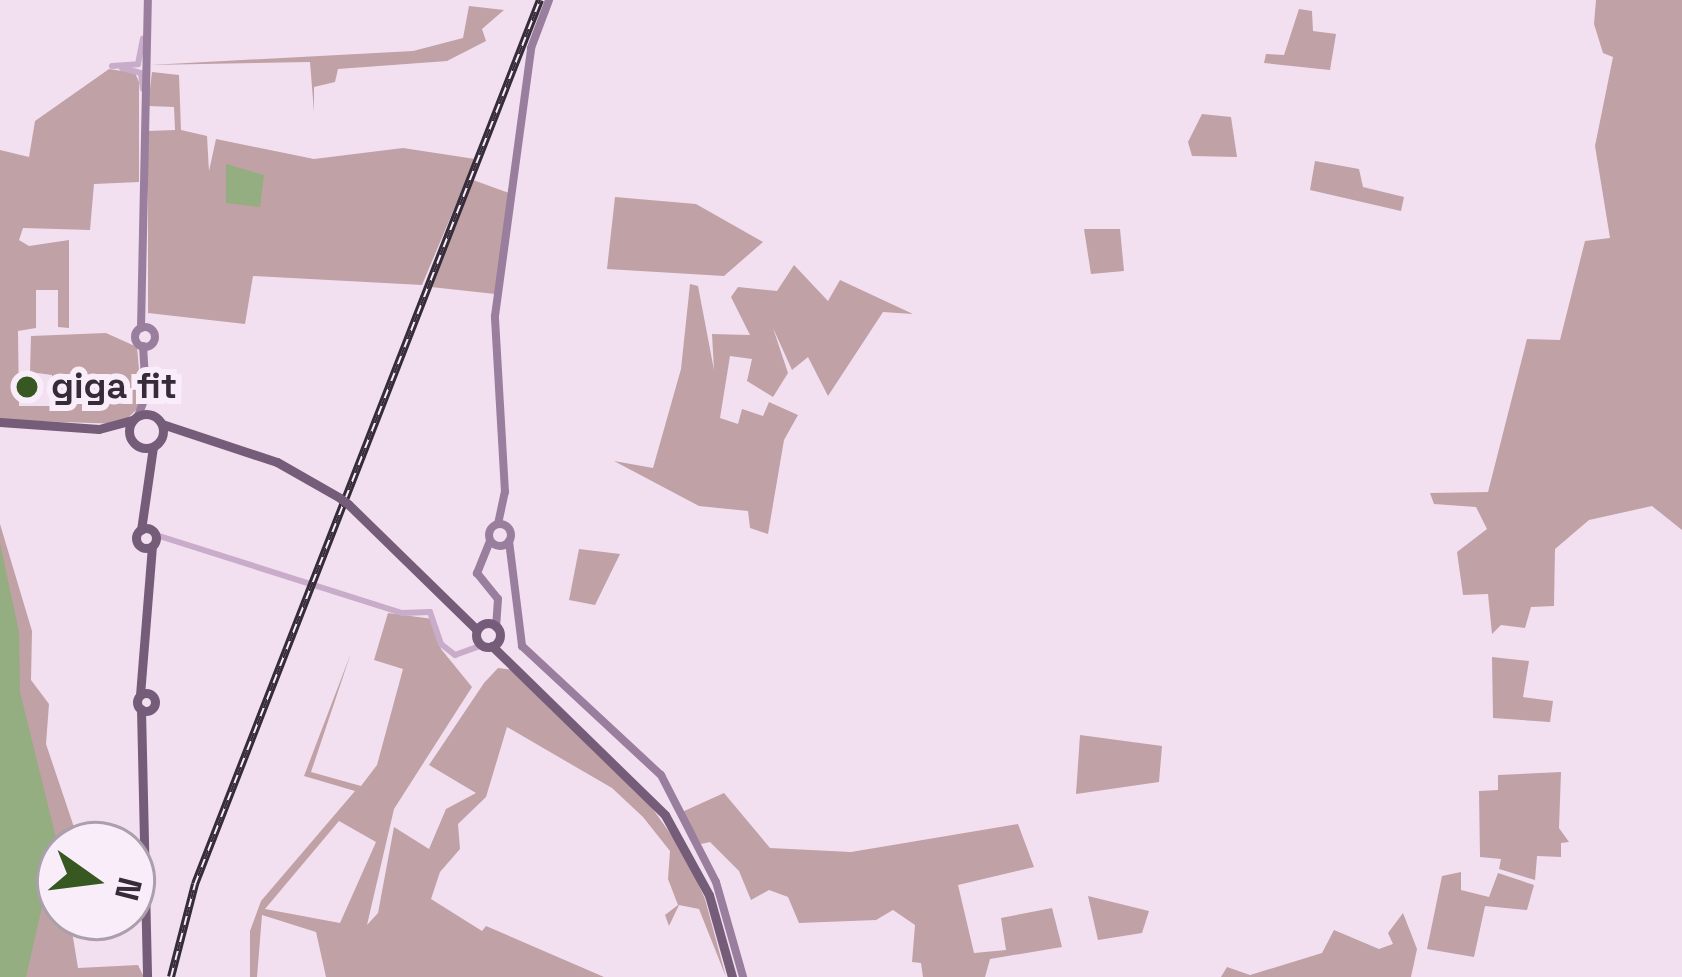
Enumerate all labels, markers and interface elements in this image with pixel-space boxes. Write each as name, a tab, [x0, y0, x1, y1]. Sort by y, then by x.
place label: giga fit	[51, 365, 177, 409]
marker: giga fit	[14, 374, 40, 400]
north arrow	[36, 821, 156, 941]
text: N	[105, 873, 151, 905]

